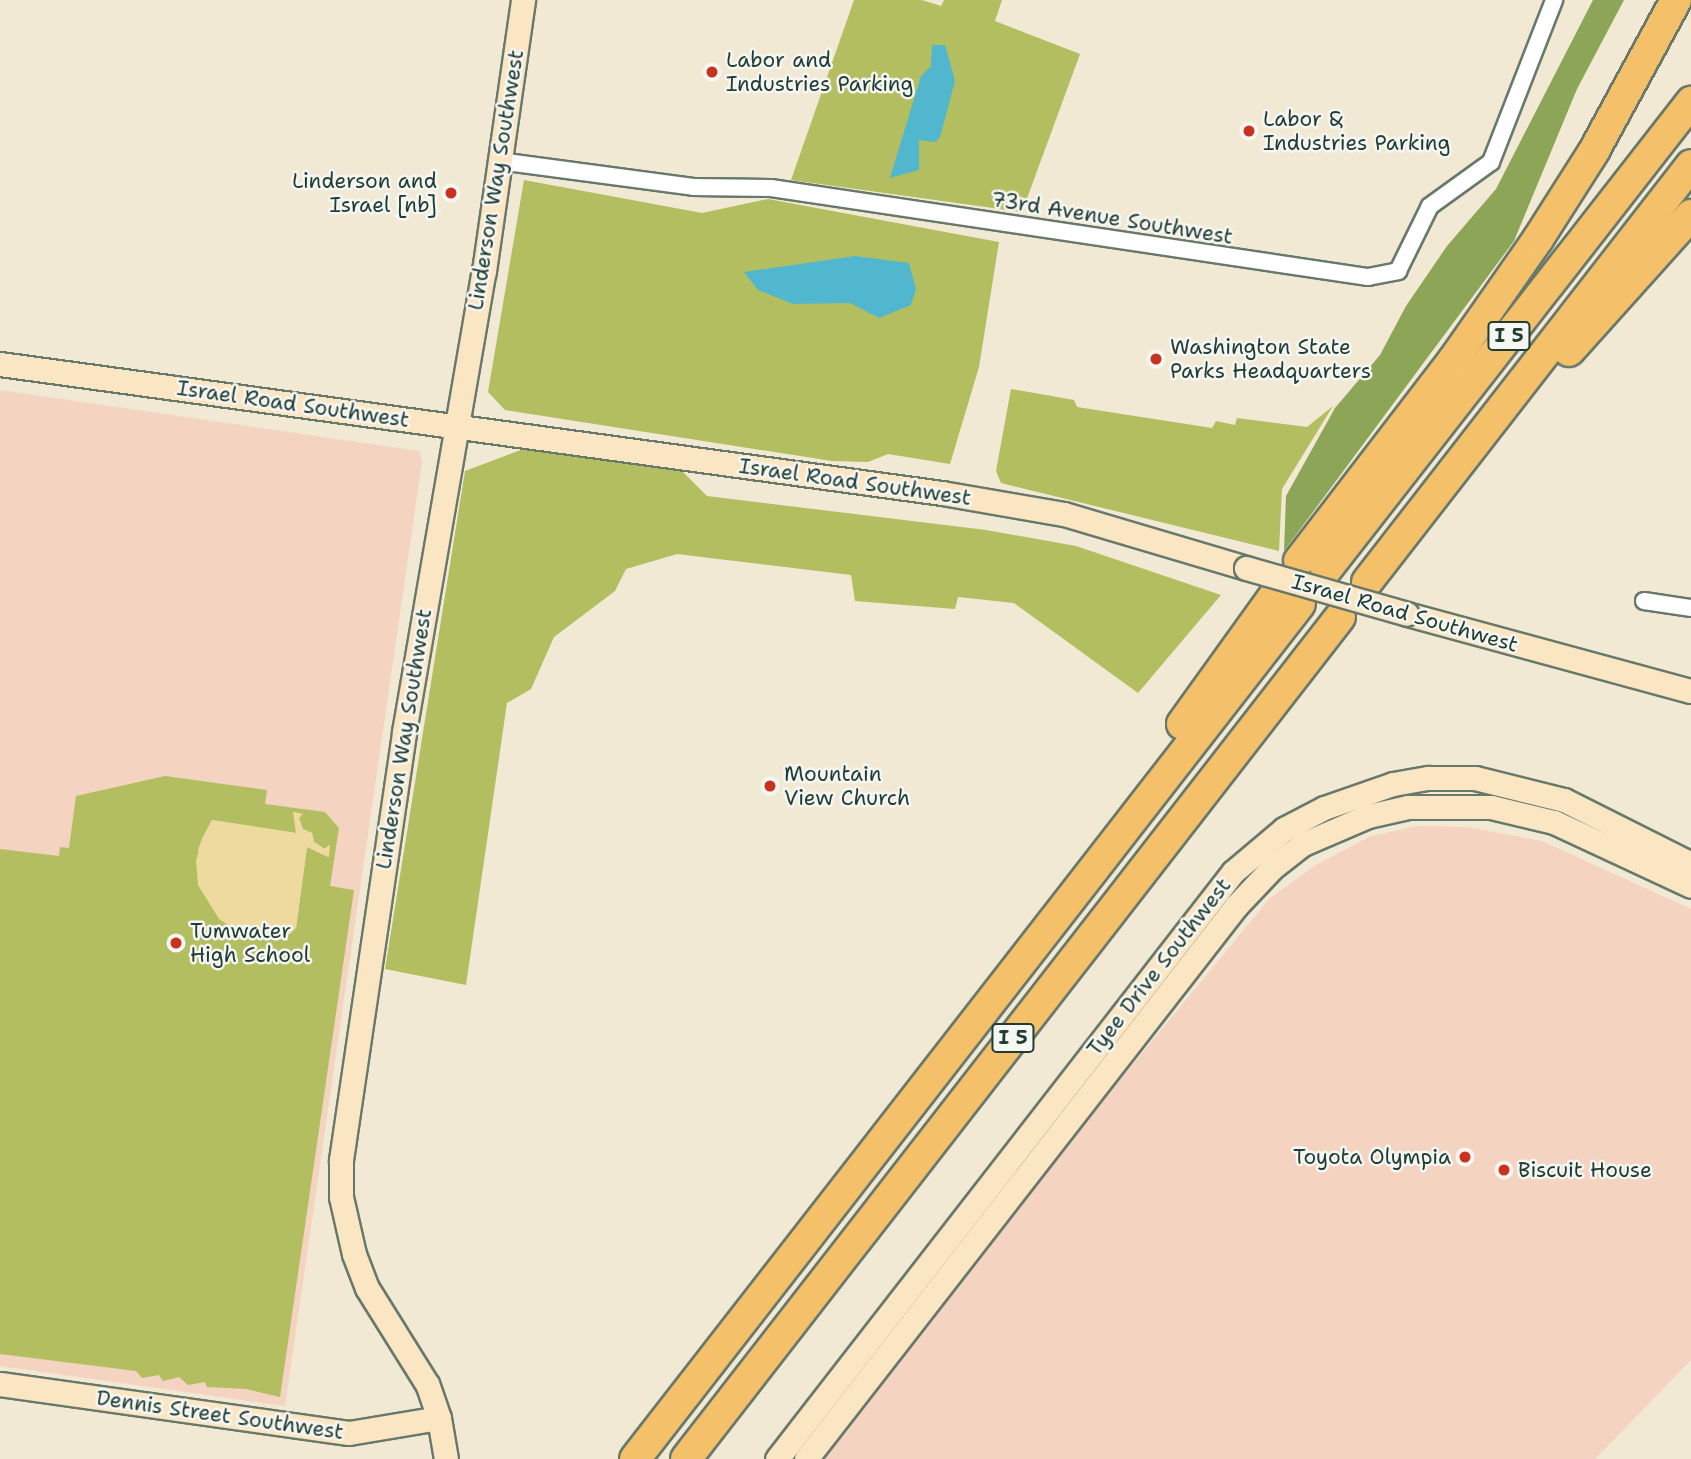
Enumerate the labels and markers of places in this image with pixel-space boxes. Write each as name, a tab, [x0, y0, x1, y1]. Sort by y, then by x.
place label: Labor and Industries Parking	[726, 47, 913, 97]
marker: Labor and Industries Parking	[704, 64, 720, 80]
place label: Labor & Industries Parking	[1263, 106, 1450, 156]
marker: Labor & Industries Parking	[1241, 123, 1257, 139]
place label: Linderson and Israel [nb]	[292, 168, 437, 218]
marker: Linderson and Israel [nb]	[443, 185, 459, 201]
place label: Washington State Parks Headquarters	[1170, 334, 1371, 384]
marker: Washington State Parks Headquarters	[1148, 351, 1164, 367]
place label: Mountain View Church	[784, 761, 910, 811]
marker: Mountain View Church	[762, 778, 778, 794]
place label: Tumwater High School	[190, 918, 310, 968]
marker: Tumwater High School	[168, 935, 184, 951]
place label: Toyota Olympia	[1293, 1144, 1451, 1170]
marker: Toyota Olympia	[1457, 1149, 1473, 1165]
place label: Biscuit House	[1518, 1157, 1652, 1183]
marker: Biscuit House	[1496, 1162, 1512, 1178]

